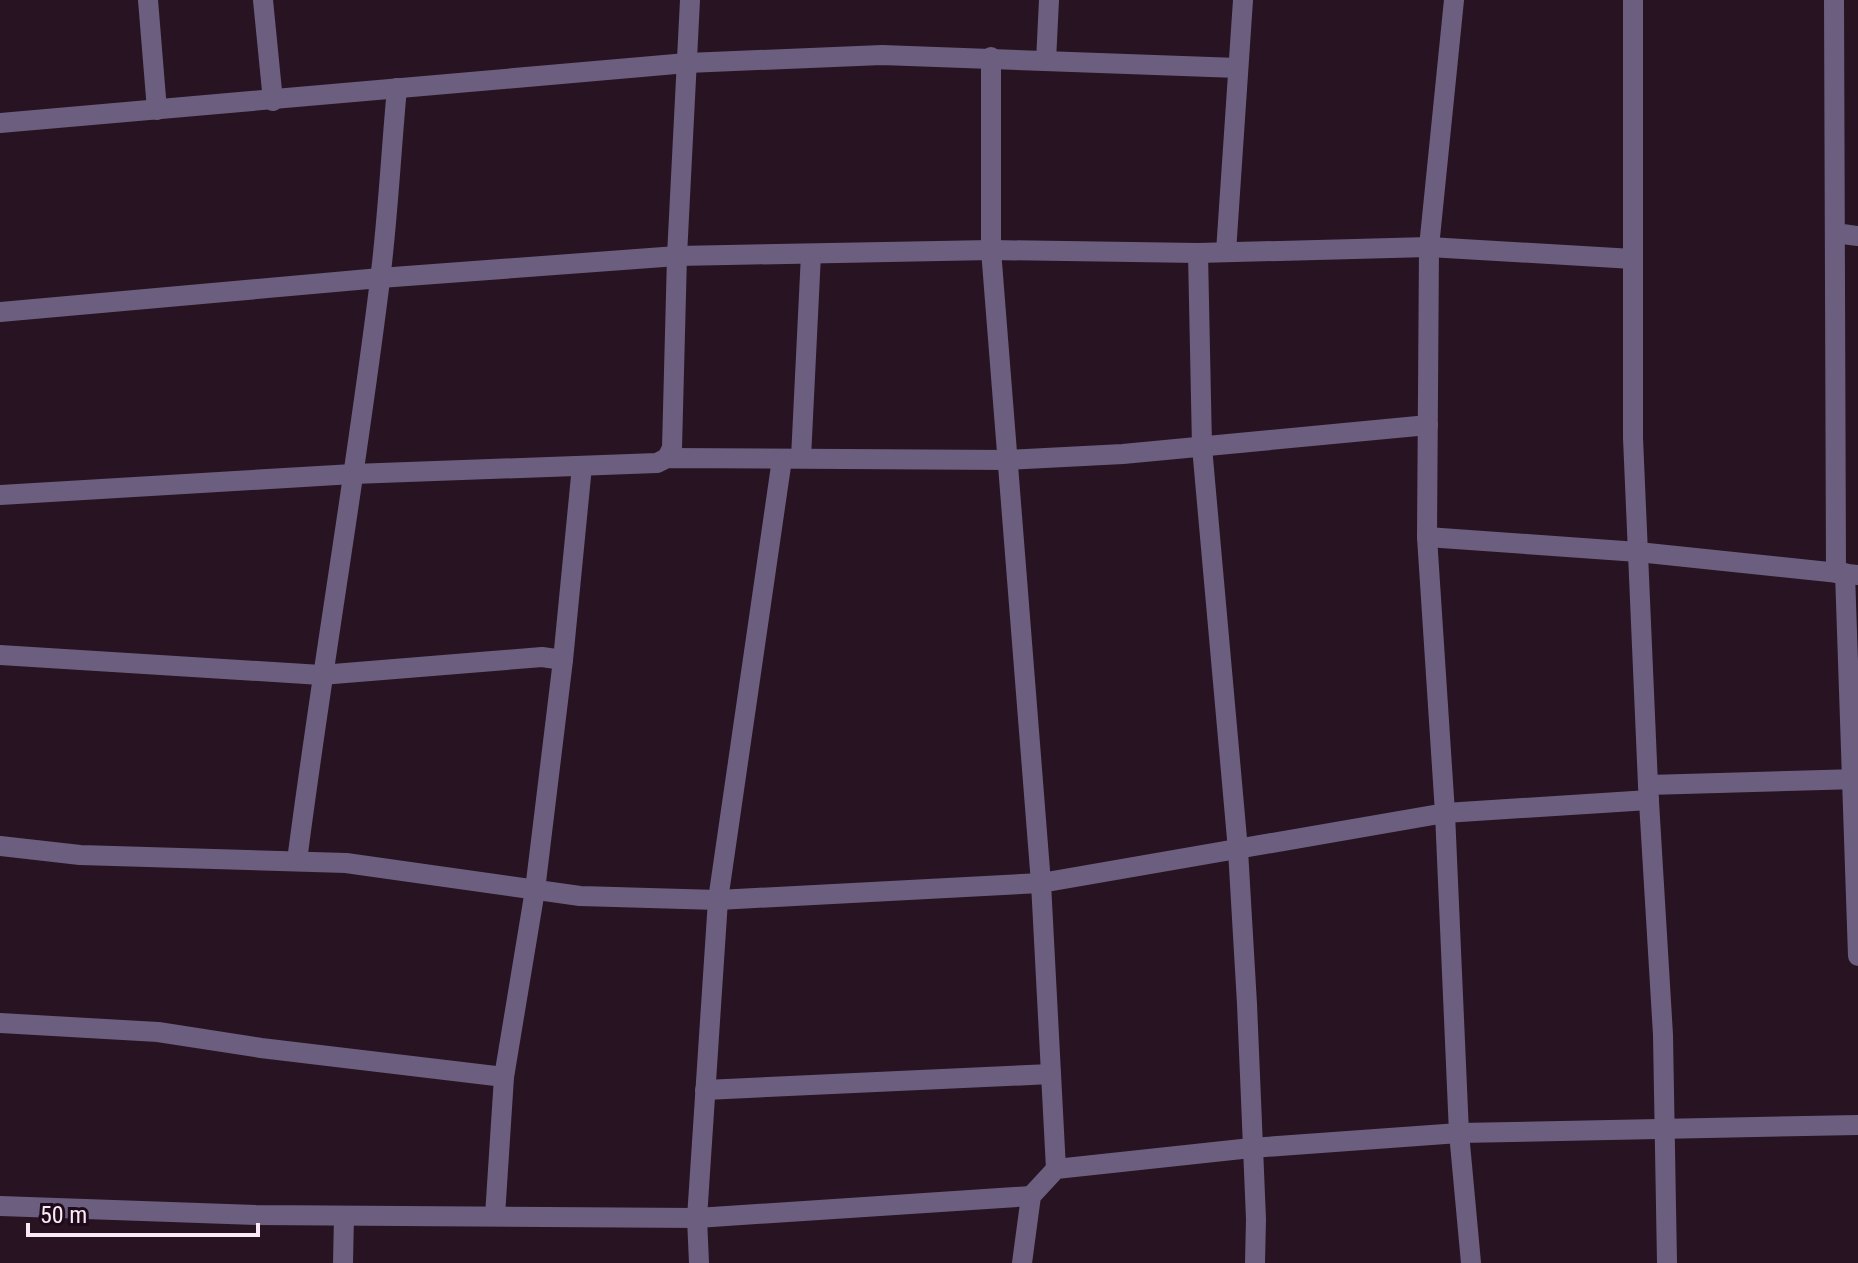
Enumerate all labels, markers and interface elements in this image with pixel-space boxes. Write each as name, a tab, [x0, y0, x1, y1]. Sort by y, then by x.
scale bar	[28, 1187, 258, 1237]
text: 50 m	[40, 1201, 87, 1229]

